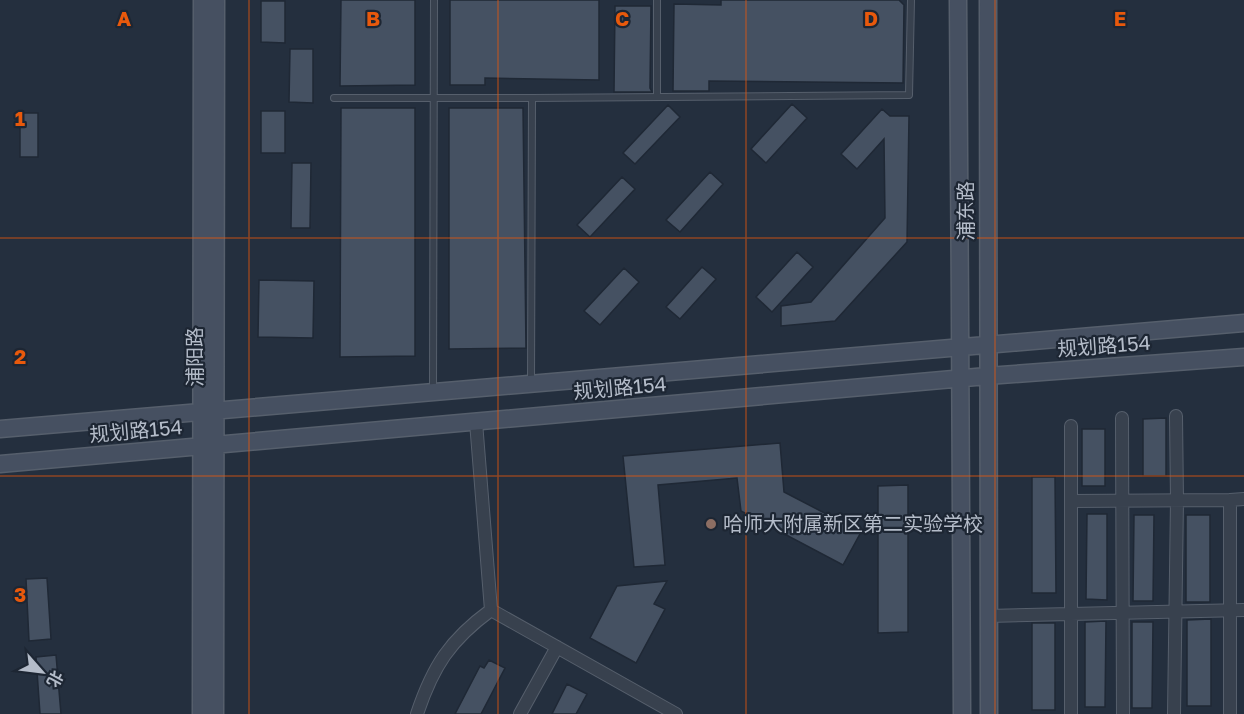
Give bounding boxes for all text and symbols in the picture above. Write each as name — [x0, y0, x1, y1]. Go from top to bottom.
text: A — [117, 6, 131, 30]
text: B — [366, 6, 380, 30]
text: C — [615, 6, 629, 30]
text: D — [864, 6, 878, 30]
text: E — [1114, 6, 1126, 30]
text: 1 — [15, 106, 25, 130]
street label: 浦东路 — [953, 181, 977, 241]
street label: 浦阳路 — [182, 327, 206, 387]
street label: 规划路154 — [1056, 330, 1151, 360]
text: 2 — [14, 344, 26, 368]
street label: 规划路154 — [572, 371, 668, 403]
street label: 规划路154 — [88, 414, 184, 446]
place label: 哈师大附属新区第二实验学校 — [723, 511, 983, 535]
marker: 哈师大附属新区第二实验学校 — [704, 517, 718, 531]
text: 3 — [14, 582, 26, 606]
north arrow — [12, 642, 72, 702]
text: 北 — [43, 667, 68, 691]

